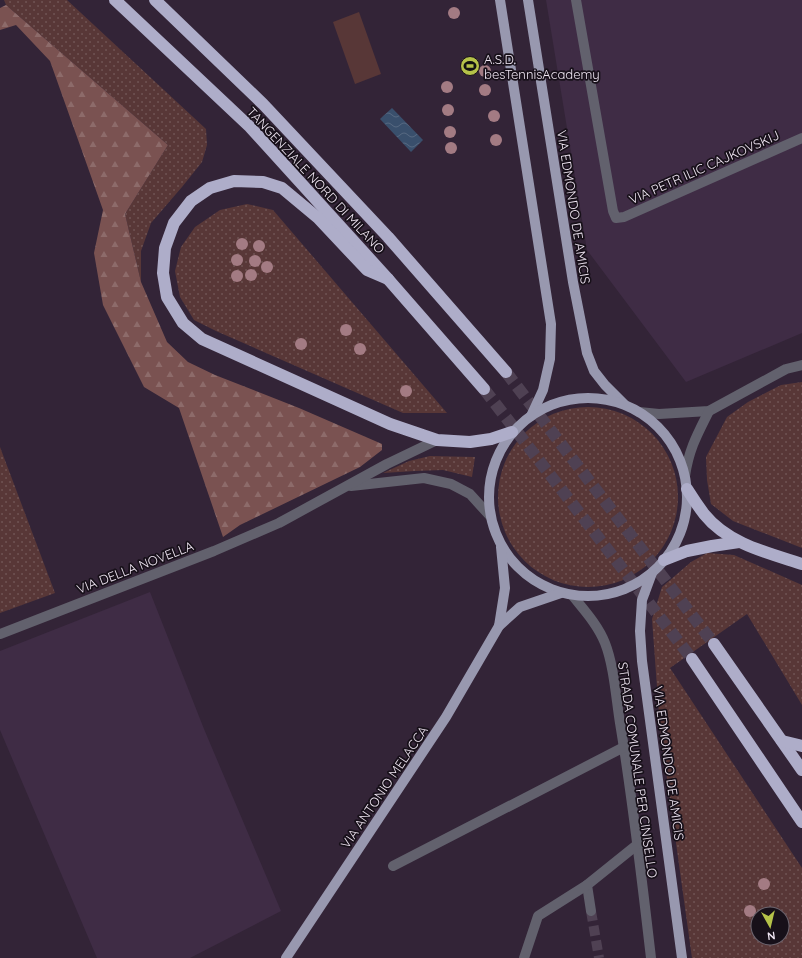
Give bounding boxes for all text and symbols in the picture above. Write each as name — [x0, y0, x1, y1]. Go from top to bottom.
place label: A.S.D. besTennisAcademy — [484, 51, 600, 82]
sports icon: A.S.D. besTennisAcademy — [459, 55, 481, 77]
street label: TANGENZIALE NORD DI MILANO — [244, 103, 388, 257]
street label: VIA PETR ILIC CAJKOVSKIJ — [627, 127, 781, 207]
street label: VIA EDMONDO DE AMICIS — [554, 129, 594, 285]
street label: VIA DELLA NOVELLA — [74, 537, 196, 597]
street label: STRADA COMUNALE PER CINISELLO — [615, 661, 661, 879]
street label: VIA EDMONDO DE AMICIS — [650, 685, 688, 841]
street label: VIA ANTONIO MELACCA — [337, 722, 431, 851]
north arrow — [750, 906, 790, 946]
text: N — [766, 928, 776, 943]

